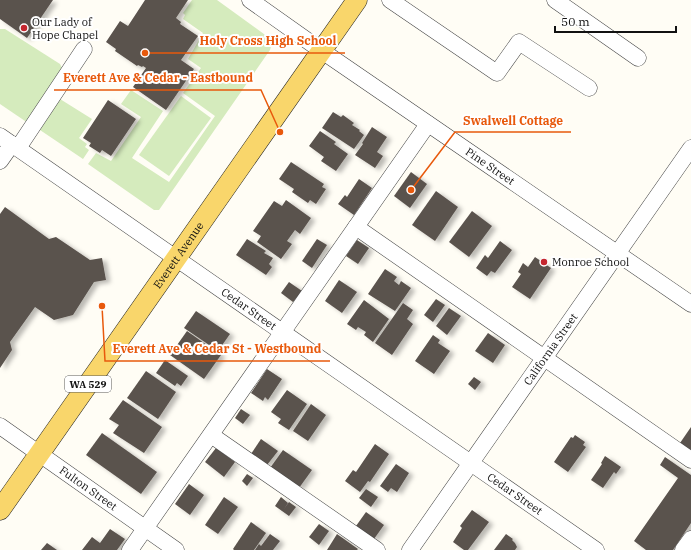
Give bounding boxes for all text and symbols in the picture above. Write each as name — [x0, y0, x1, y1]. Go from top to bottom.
scale bar — [555, 8, 676, 34]
text: 50 m — [561, 14, 590, 29]
place label: Our Lady of Hope Chapel — [32, 15, 98, 42]
marker: Our Lady of Hope Chapel — [19, 23, 29, 33]
callout: Holy Cross High School — [192, 29, 345, 53]
text: Holy Cross High School — [200, 33, 337, 48]
callout: Everett Ave & Cedar - Eastbound — [54, 66, 261, 90]
text: Everett Ave & Cedar - Eastbound — [63, 70, 253, 85]
callout: Swalwell Cottage — [455, 108, 571, 132]
text: Swalwell Cottage — [463, 113, 563, 128]
street label: Pine Street — [463, 144, 518, 188]
street label: Everett Avenue — [150, 219, 207, 291]
place label: Monroe School — [552, 255, 629, 269]
marker: Monroe School — [539, 257, 549, 267]
street label: Cedar Street — [219, 285, 279, 333]
street label: California Street — [520, 310, 580, 388]
callout: Everett Ave & Cedar St - Westbound — [105, 337, 330, 361]
text: Everett Ave & Cedar St - Westbound — [113, 341, 322, 356]
road number: WA 529 — [65, 376, 111, 392]
street label: Fulton Street — [57, 463, 120, 513]
street label: Cedar Street — [485, 470, 545, 518]

